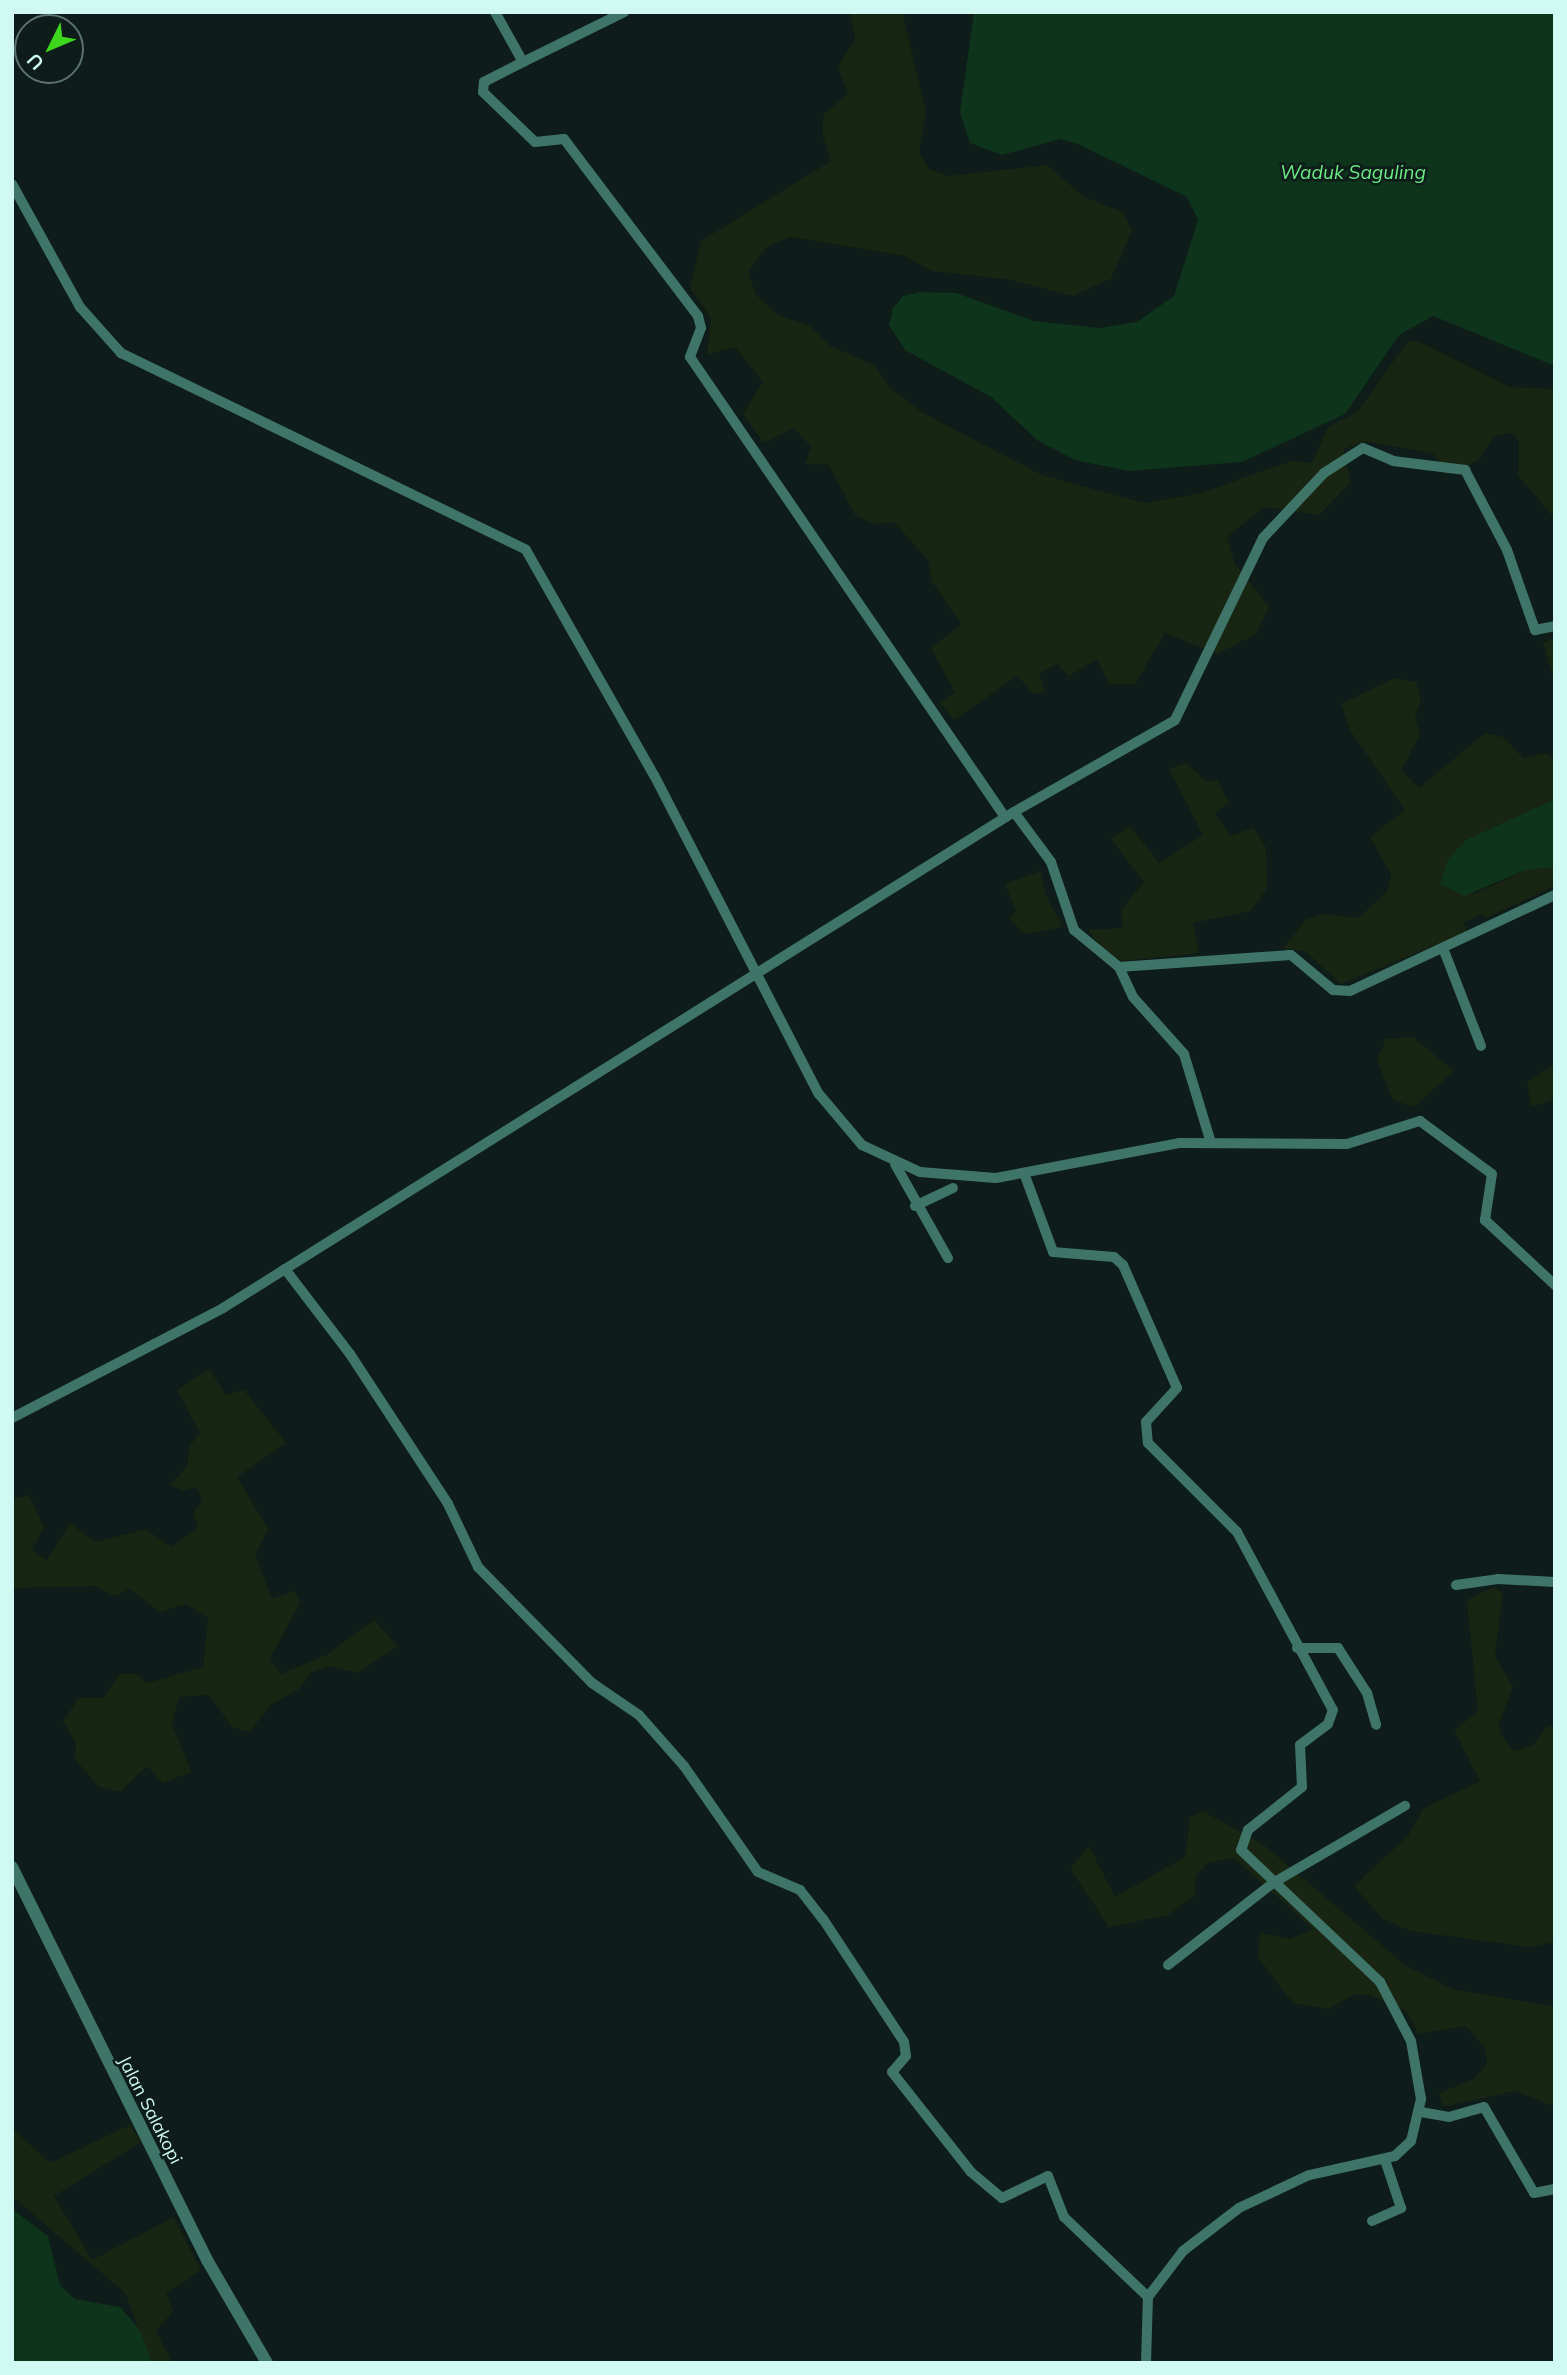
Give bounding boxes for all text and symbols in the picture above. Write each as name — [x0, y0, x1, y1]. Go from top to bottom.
north arrow — [14, 14, 84, 84]
text: U — [22, 49, 49, 75]
water label: Waduk Saguling — [1280, 162, 1426, 184]
street label: Jalan Salakopi — [113, 2052, 187, 2168]

